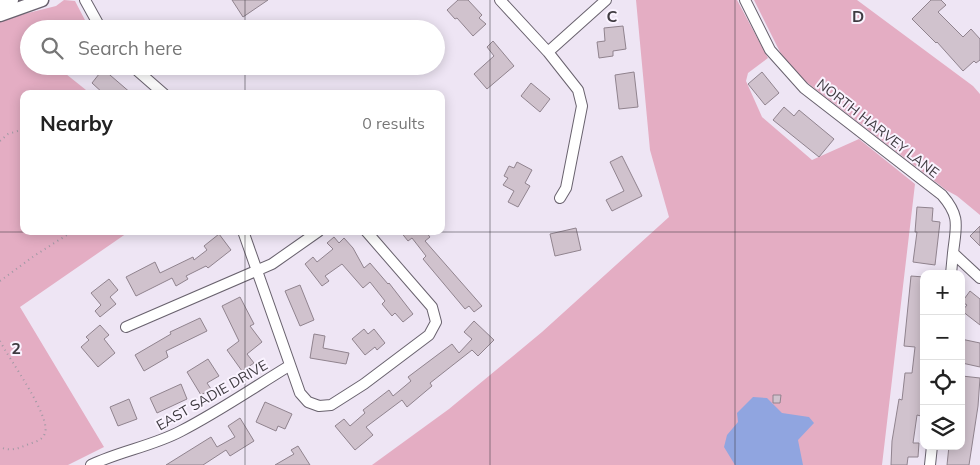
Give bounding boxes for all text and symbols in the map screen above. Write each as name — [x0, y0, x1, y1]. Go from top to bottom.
text: C — [607, 6, 618, 26]
text: D — [852, 6, 864, 26]
search box — [20, 20, 445, 75]
icon: search — [38, 34, 66, 62]
text: Search here — [78, 36, 182, 60]
street label: NORTH HARVEY LANE — [813, 75, 943, 181]
text: Nearby — [40, 110, 113, 136]
text: 0 results — [362, 113, 425, 133]
map controls — [920, 270, 965, 450]
button: + — [920, 270, 965, 315]
button: − — [920, 315, 965, 360]
text: 2 — [11, 338, 21, 358]
street label: EAST SADIE DRIVE — [153, 356, 271, 434]
button: locate — [920, 360, 965, 405]
button: layers — [920, 405, 965, 450]

